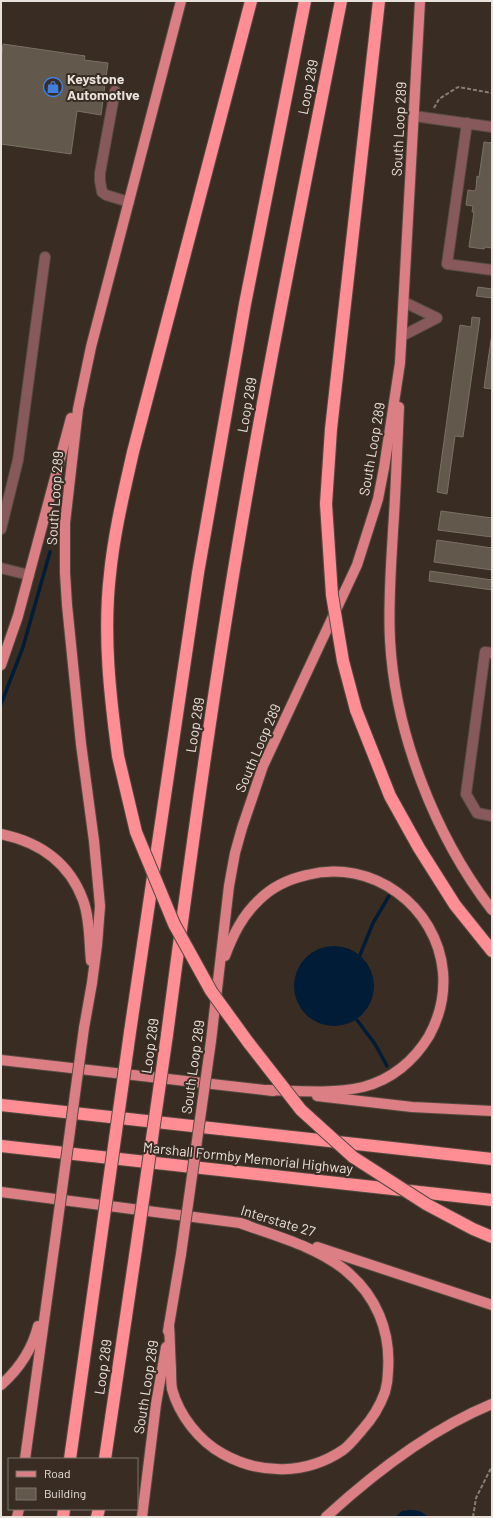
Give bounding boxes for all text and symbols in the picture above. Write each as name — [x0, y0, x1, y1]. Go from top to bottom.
street label: Loop 289 — [294, 58, 321, 116]
place label: Keystone Automotive — [67, 70, 140, 103]
shop icon: Keystone Automotive — [42, 76, 64, 98]
street label: South Loop 289 — [388, 81, 409, 177]
street label: Loop 289 — [233, 376, 260, 434]
street label: South Loop 289 — [355, 401, 388, 497]
street label: South Loop 289 — [43, 450, 66, 546]
street label: Loop 289 — [182, 696, 207, 754]
street label: South Loop 289 — [231, 701, 284, 795]
street label: Loop 289 — [137, 1017, 162, 1075]
street label: South Loop 289 — [178, 1019, 208, 1115]
street label: Marshall Formby Memorial Highway — [142, 1138, 354, 1177]
street label: Interstate 27 — [239, 1201, 318, 1240]
street label: Loop 289 — [90, 1338, 115, 1396]
street label: South Loop 289 — [130, 1339, 161, 1435]
legend — [8, 1458, 138, 1510]
text: Road — [44, 1466, 71, 1480]
text: Building — [44, 1486, 86, 1500]

